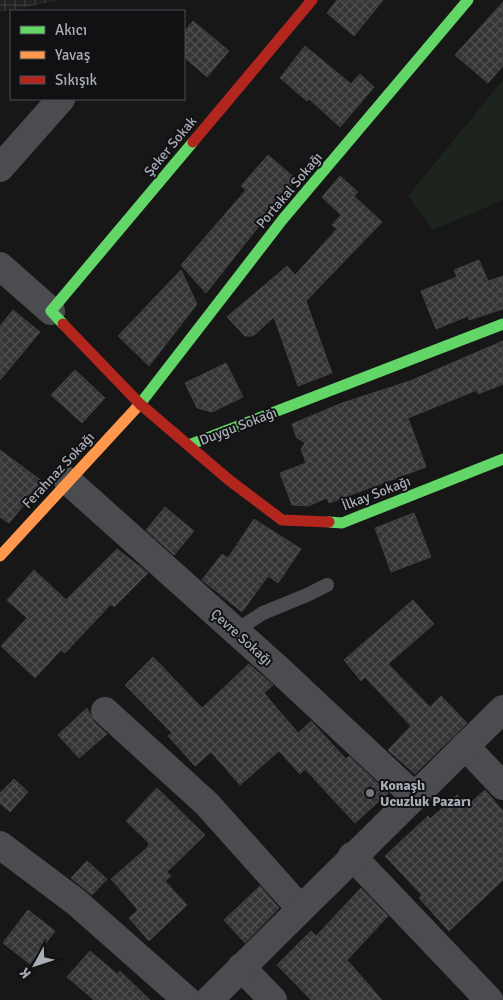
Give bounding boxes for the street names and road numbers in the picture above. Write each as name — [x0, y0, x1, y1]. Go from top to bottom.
street label: Şeker Sokak — [140, 113, 200, 180]
street label: Portakal Sokağı — [253, 149, 326, 232]
street label: Duygu Sokağı — [197, 404, 279, 449]
street label: Ferahnaz Sokağı — [19, 429, 98, 512]
street label: İlkay Sokağı — [339, 473, 413, 514]
street label: Çevre Sokağı — [207, 605, 276, 669]

